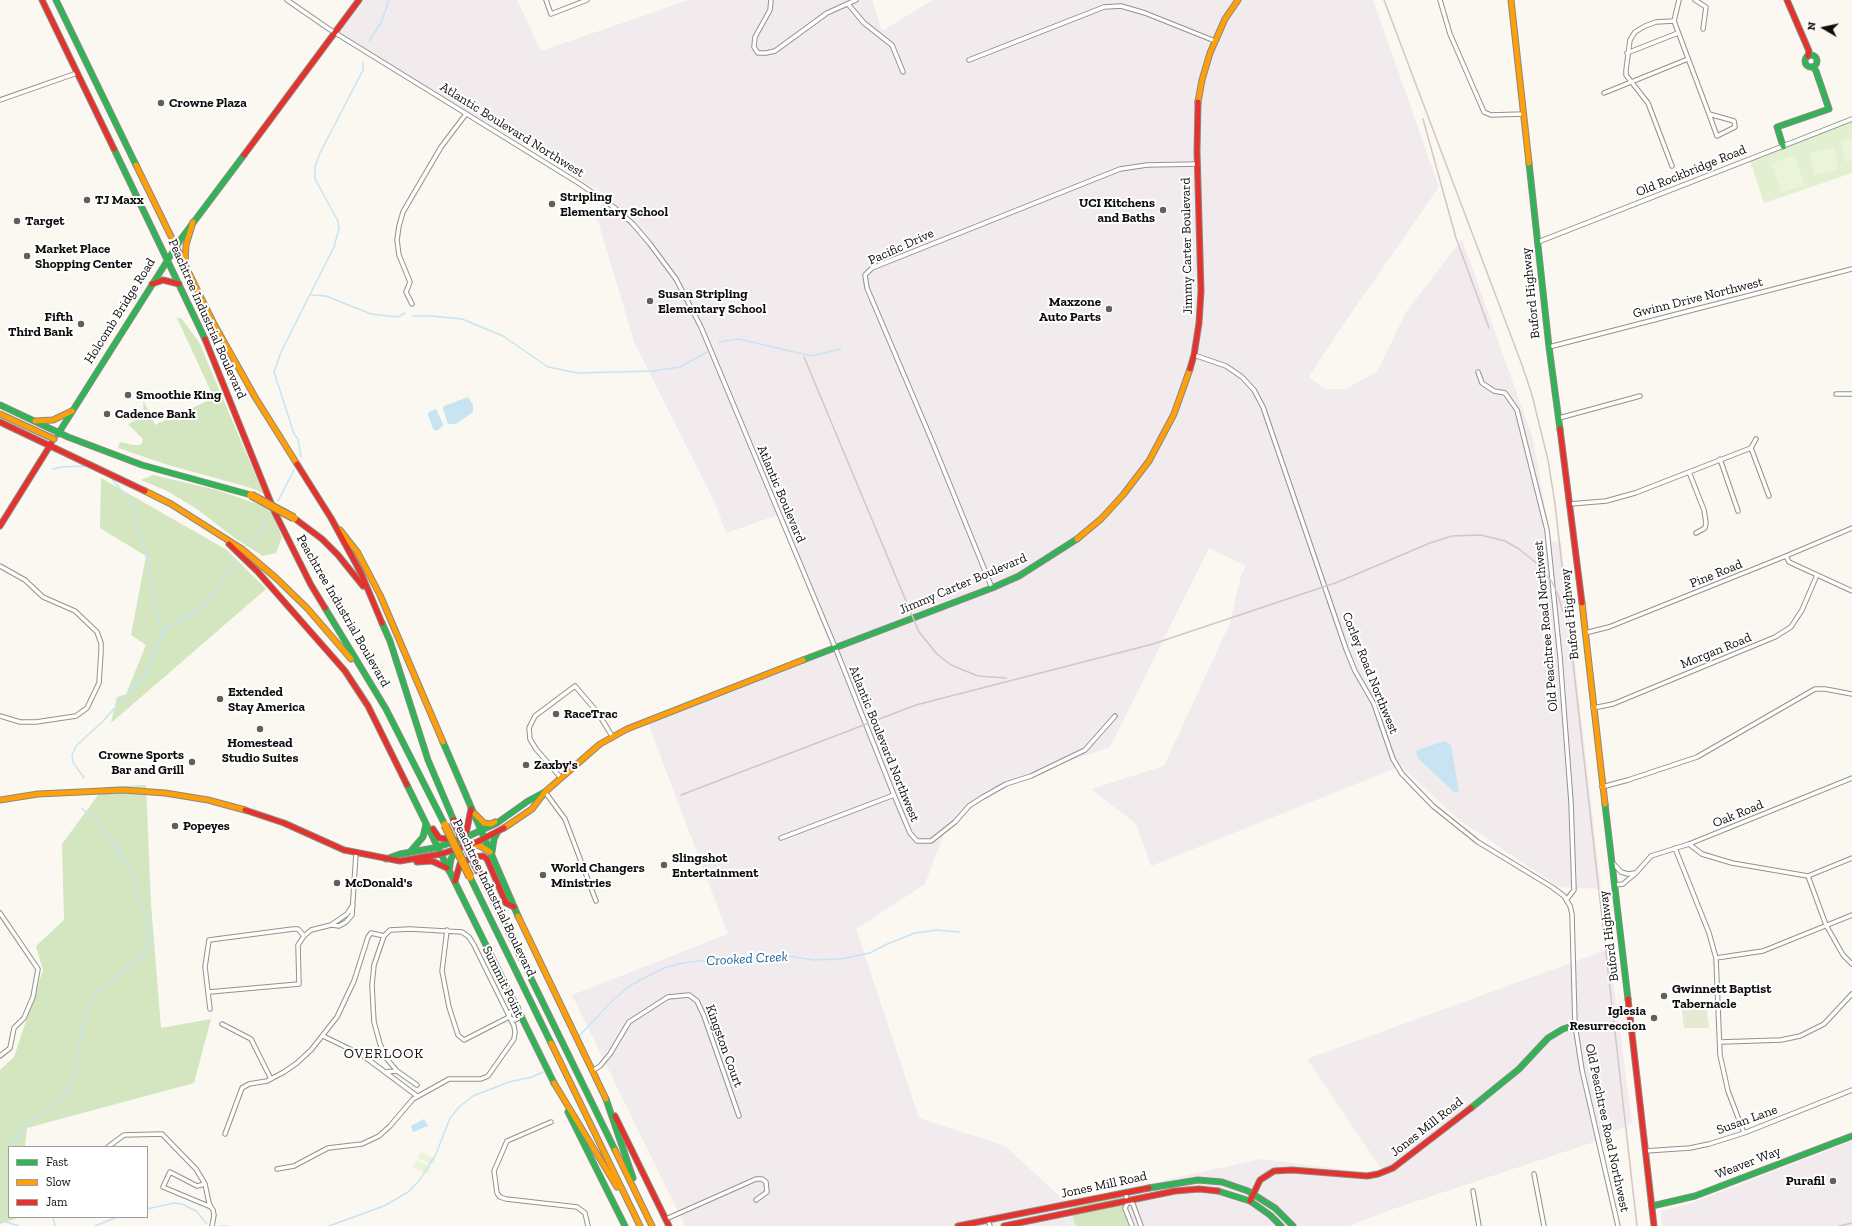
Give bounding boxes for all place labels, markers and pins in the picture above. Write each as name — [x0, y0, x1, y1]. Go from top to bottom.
place label: Crowne Plaza — [169, 95, 247, 111]
marker: Crowne Plaza — [156, 98, 166, 108]
place label: Stripling Elementary School — [560, 189, 668, 220]
place label: TJ Maxx — [95, 192, 144, 208]
marker: TJ Maxx — [82, 195, 92, 205]
place label: UCI Kitchens and Baths — [1079, 195, 1155, 226]
marker: Stripling Elementary School — [547, 199, 557, 209]
marker: UCI Kitchens and Baths — [1158, 205, 1168, 215]
place label: Target — [25, 213, 64, 229]
marker: Target — [12, 216, 22, 226]
place label: Market Place Shopping Center — [35, 241, 132, 272]
marker: Market Place Shopping Center — [22, 251, 32, 261]
place label: Susan Stripling Elementary School — [658, 286, 766, 317]
place label: Maxzone Auto Parts — [1039, 294, 1101, 325]
marker: Susan Stripling Elementary School — [645, 296, 655, 306]
marker: Maxzone Auto Parts — [1104, 304, 1114, 314]
place label: Fifth Third Bank — [8, 309, 73, 340]
marker: Fifth Third Bank — [76, 319, 86, 329]
place label: Smoothie King — [136, 387, 221, 403]
marker: Smoothie King — [123, 390, 133, 400]
place label: Cadence Bank — [115, 406, 196, 422]
marker: Cadence Bank — [102, 409, 112, 419]
place label: Extended Stay America — [228, 684, 305, 715]
marker: Extended Stay America — [215, 694, 225, 704]
place label: RaceTrac — [564, 706, 618, 722]
marker: RaceTrac — [551, 709, 561, 719]
marker: Homestead Studio Suites — [255, 724, 265, 734]
place label: Homestead Studio Suites — [222, 735, 298, 766]
place label: Crowne Sports Bar and Grill — [99, 747, 184, 778]
marker: Crowne Sports Bar and Grill — [187, 757, 197, 767]
place label: Zaxby's — [534, 757, 578, 773]
marker: Zaxby's — [521, 760, 531, 770]
place label: Popeyes — [183, 818, 230, 834]
marker: Popeyes — [170, 821, 180, 831]
place label: Slingshot Entertainment — [672, 850, 759, 881]
place label: World Changers Ministries — [551, 860, 645, 891]
marker: Slingshot Entertainment — [659, 860, 669, 870]
marker: World Changers Ministries — [538, 870, 548, 880]
place label: McDonald's — [345, 875, 412, 891]
marker: McDonald's — [332, 878, 342, 888]
place label: Gwinnett Baptist Tabernacle — [1672, 981, 1771, 1012]
marker: Gwinnett Baptist Tabernacle — [1659, 991, 1669, 1001]
place label: Iglesia Resurreccion — [1570, 1003, 1646, 1034]
marker: Iglesia Resurreccion — [1649, 1013, 1659, 1023]
place label: Purafil — [1786, 1173, 1825, 1189]
marker: Purafil — [1828, 1176, 1838, 1186]

